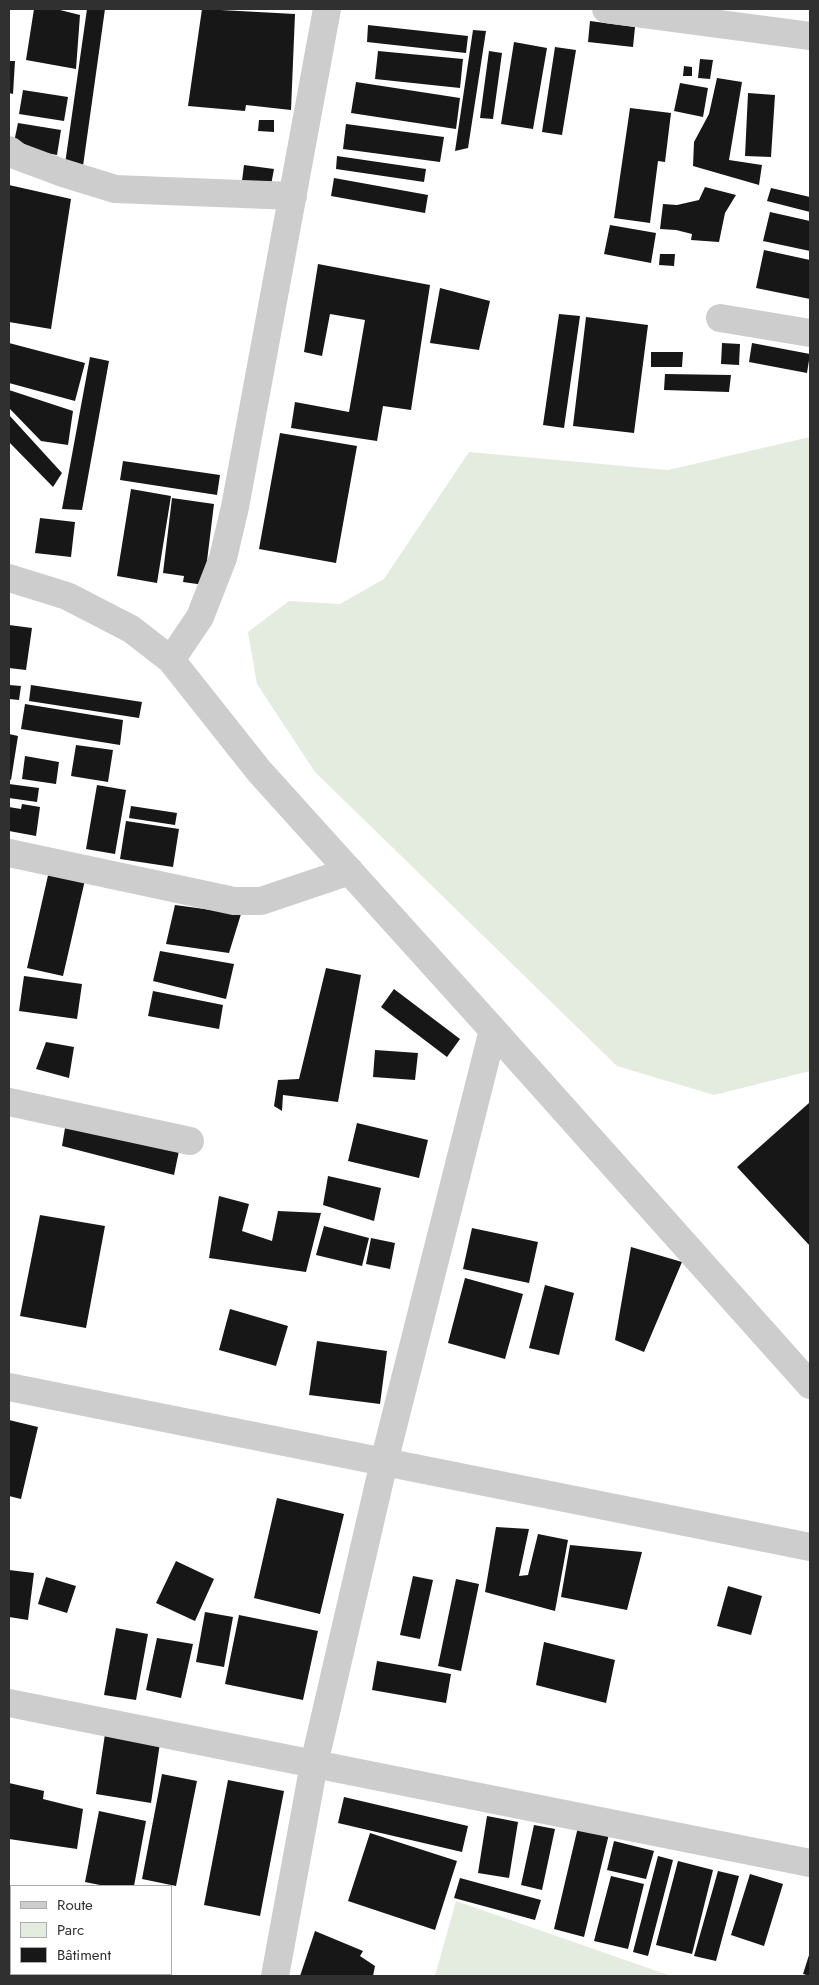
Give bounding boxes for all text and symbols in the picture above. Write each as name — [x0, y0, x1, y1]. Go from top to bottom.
legend — [10, 1885, 172, 1975]
text: Route — [57, 1894, 93, 1916]
text: Parc — [57, 1919, 84, 1941]
text: Bâtiment — [57, 1944, 111, 1966]

